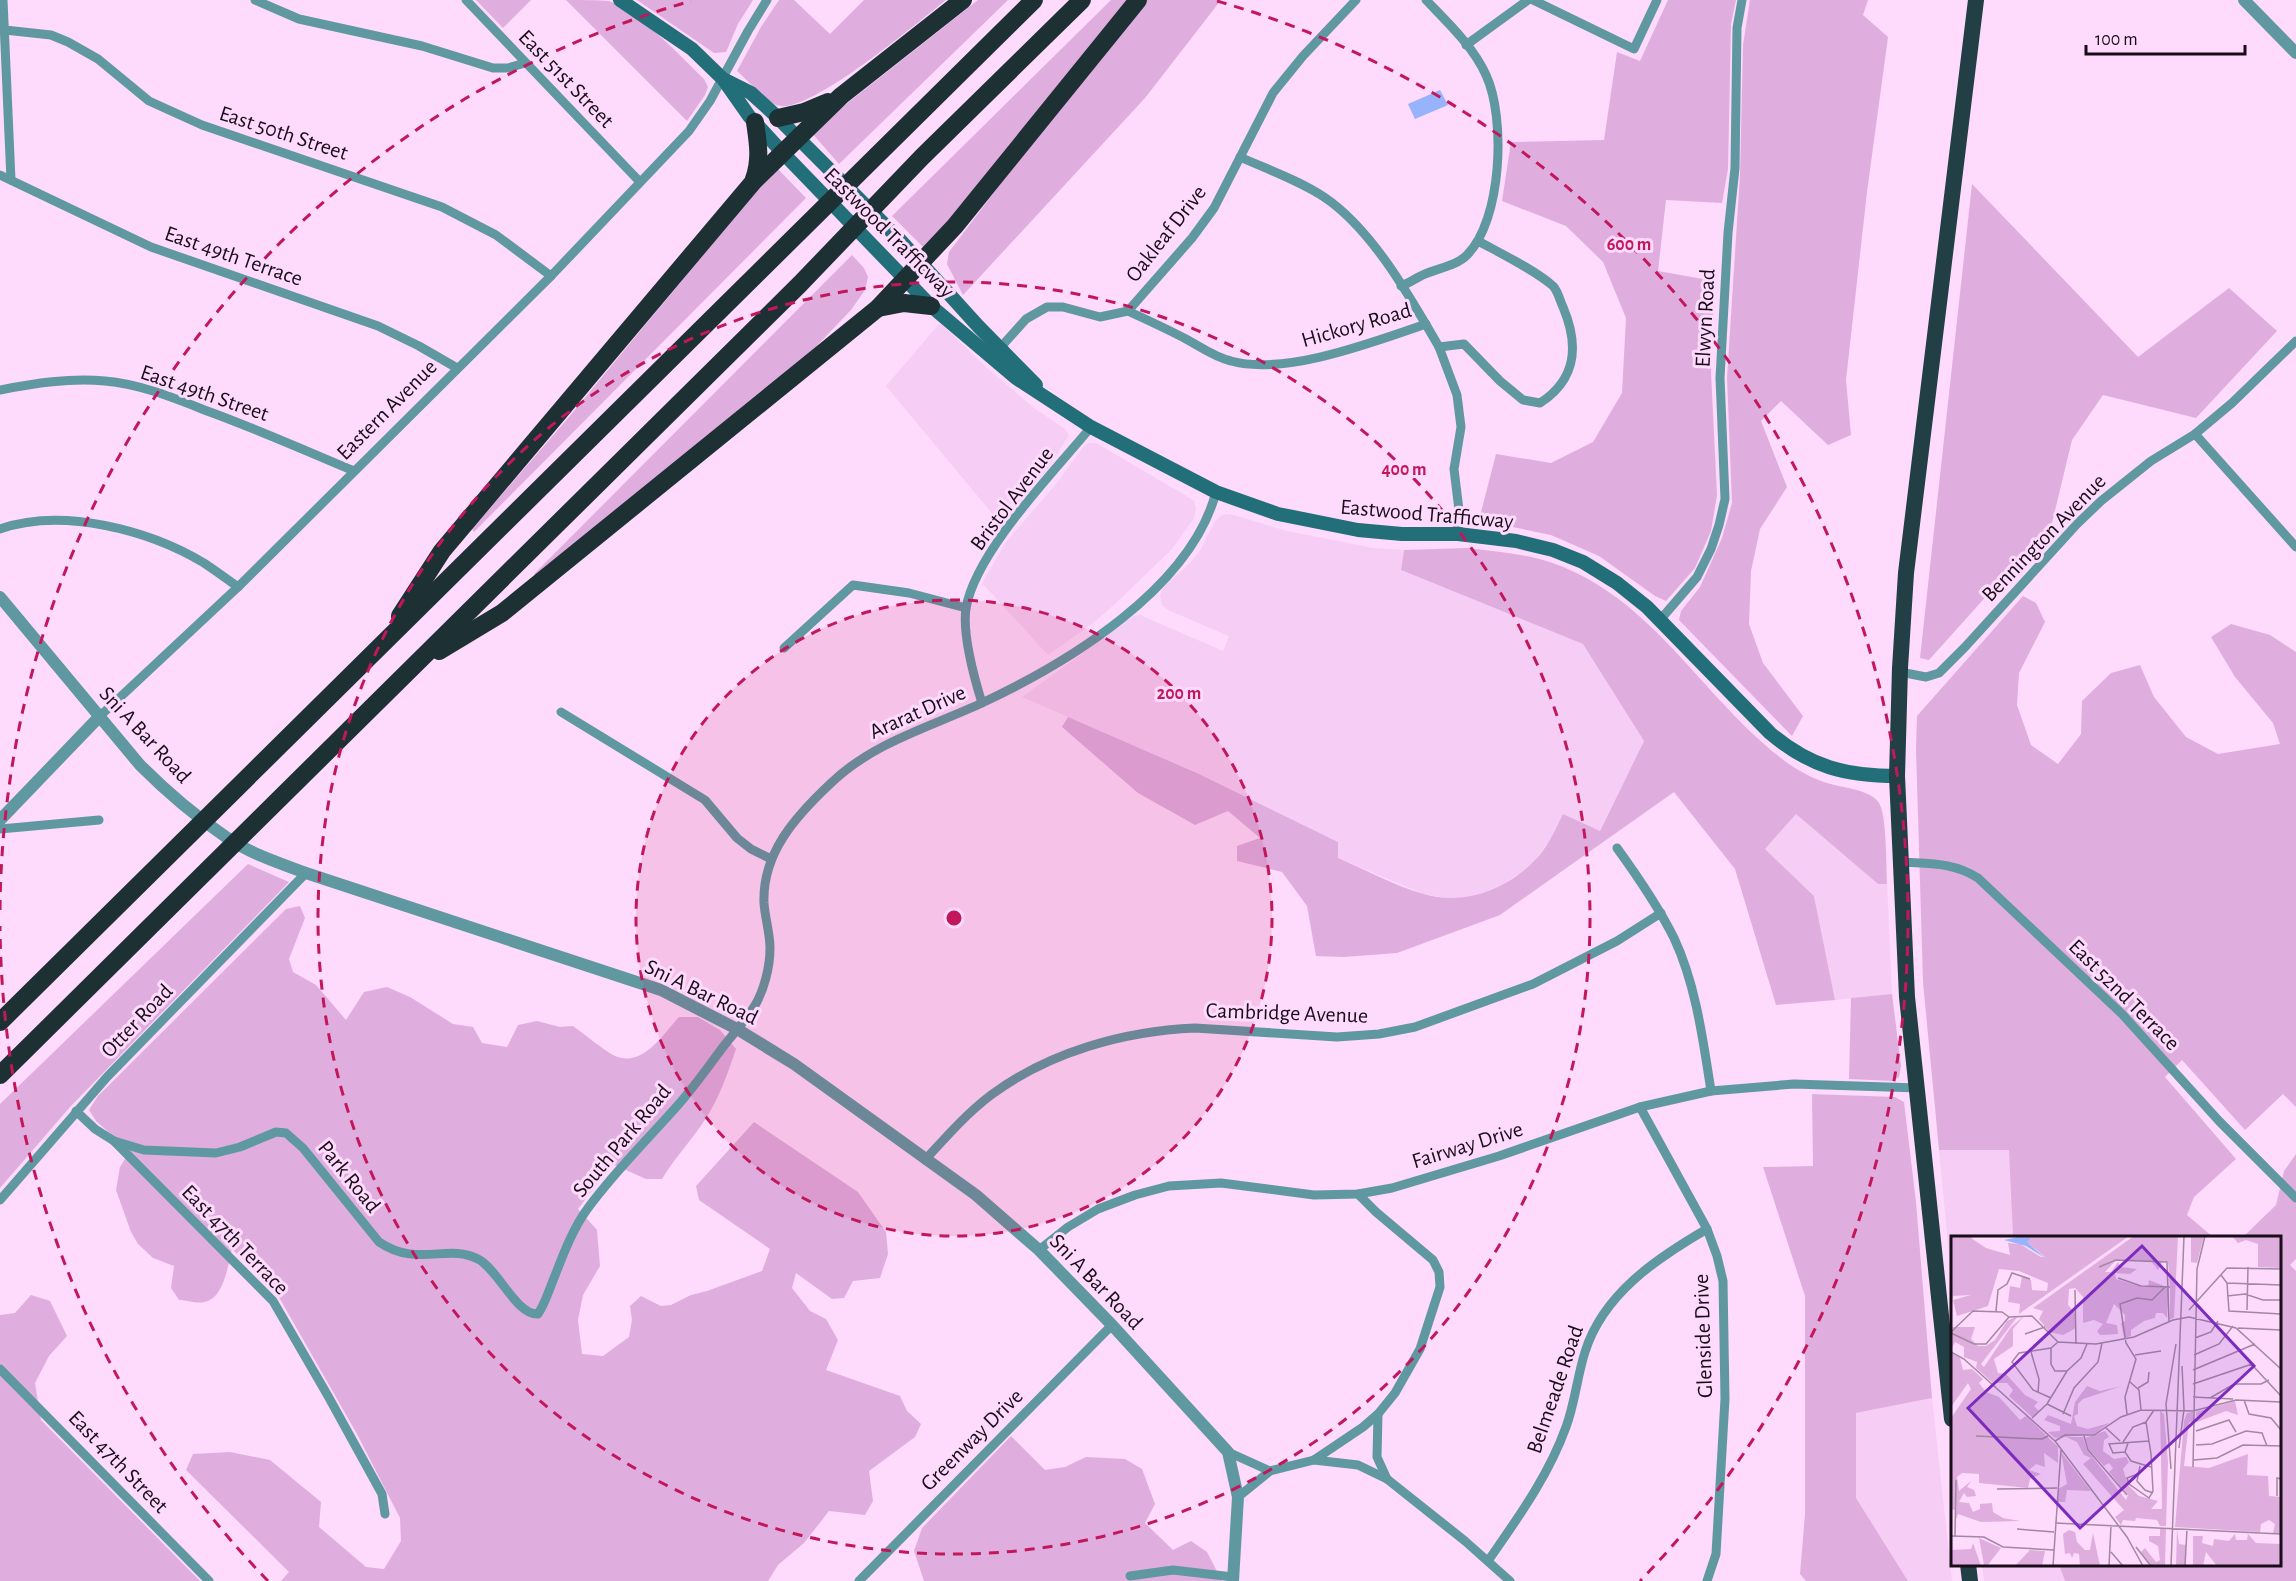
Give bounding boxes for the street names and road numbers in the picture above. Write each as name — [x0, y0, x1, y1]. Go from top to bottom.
street label: East 51st Street — [514, 26, 618, 132]
street label: East 50th Street — [217, 102, 351, 164]
street label: Eastwood Trafficway — [820, 163, 959, 302]
street label: Oakleaf Drive — [1121, 181, 1210, 286]
street label: East 49th Terrace — [162, 222, 305, 290]
street label: Elwyn Road — [1691, 268, 1719, 368]
street label: Hickory Road — [1299, 299, 1414, 351]
street label: Eastern Avenue — [332, 355, 441, 464]
street label: East 49th Street — [138, 361, 272, 425]
street label: Bristol Avenue — [966, 443, 1058, 554]
street label: Bennington Avenue — [1977, 470, 2110, 606]
street label: Eastwood Trafficway — [1339, 495, 1515, 533]
street label: Ararat Drive — [866, 681, 969, 743]
street label: Sni A Bar Road — [95, 682, 195, 787]
street label: East 52nd Terrace — [2065, 935, 2184, 1054]
street label: Sni A Bar Road — [641, 955, 762, 1029]
street label: Otter Road — [97, 980, 177, 1062]
street label: Cambridge Avenue — [1205, 999, 1369, 1027]
street label: South Park Road — [569, 1080, 675, 1201]
street label: Fairway Drive — [1409, 1118, 1525, 1172]
street label: Park Road — [314, 1137, 385, 1217]
street label: East 47th Terrace — [178, 1181, 293, 1299]
street label: Sni A Bar Road — [1046, 1230, 1147, 1334]
street label: Glenside Drive — [1690, 1273, 1716, 1398]
street label: Belmeade Road — [1523, 1322, 1587, 1456]
street label: Greenway Drive — [916, 1384, 1027, 1495]
street label: East 47th Street — [64, 1406, 172, 1517]

